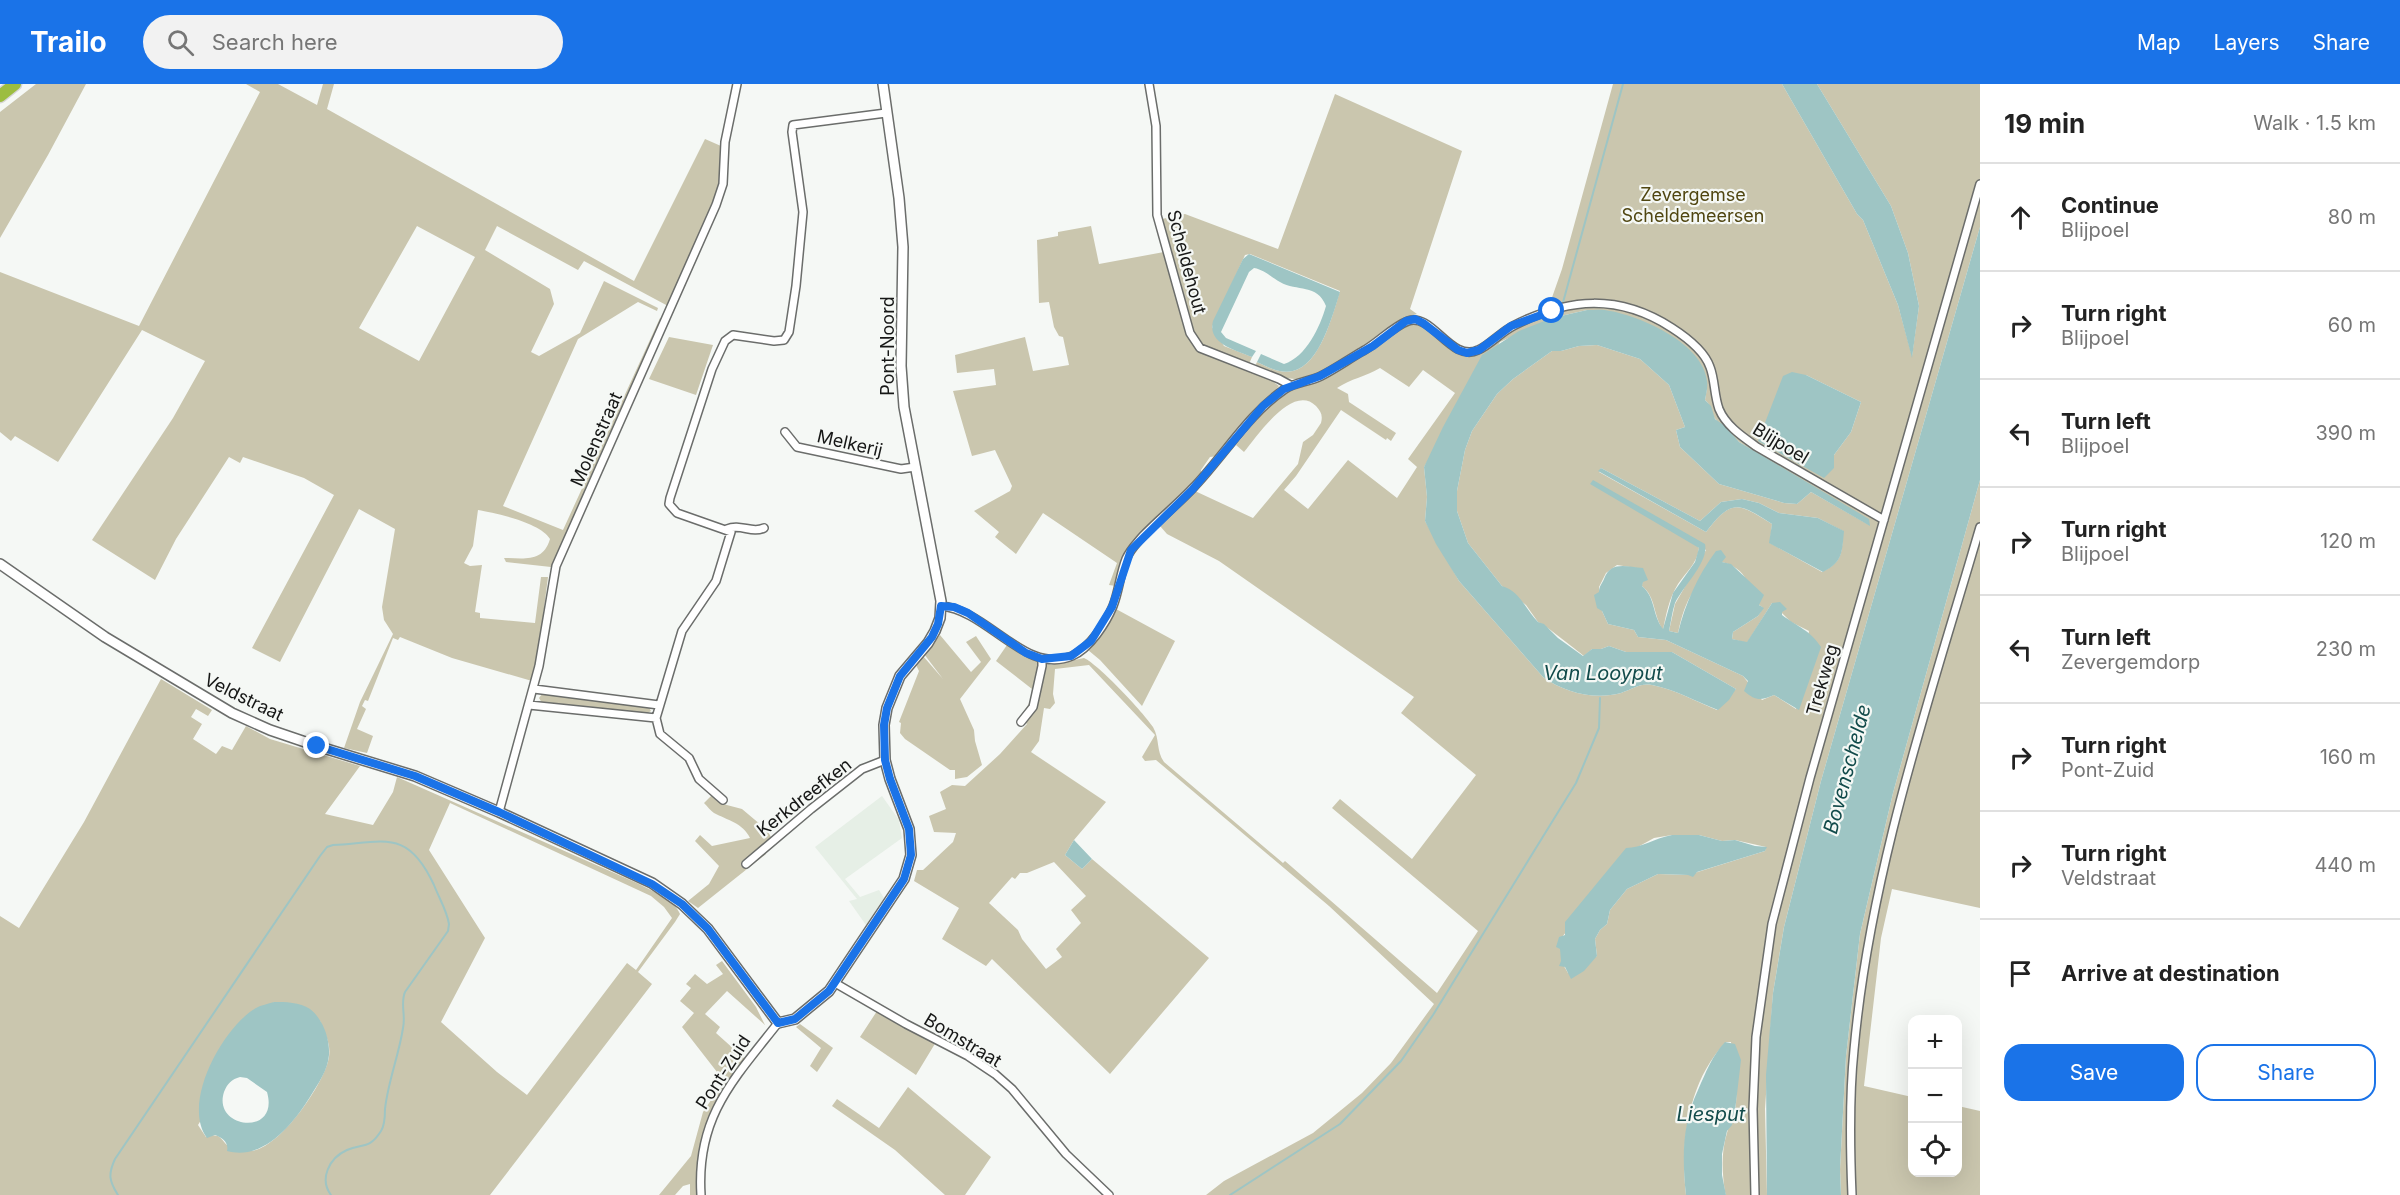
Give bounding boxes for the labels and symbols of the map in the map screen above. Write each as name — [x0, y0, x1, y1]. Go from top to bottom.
park label: Zevergemse Scheldemeersen — [1621, 184, 1765, 226]
street label: Scheldehout — [1163, 208, 1211, 316]
street label: Pont-Noord — [877, 296, 898, 396]
route start — [1538, 297, 1564, 323]
street label: Molenstraat — [566, 389, 626, 489]
street label: Blijpoel — [1749, 418, 1813, 468]
street label: Melkerij — [815, 425, 885, 461]
street label: Trekweg — [1802, 642, 1842, 718]
water label: Van Looyput — [1543, 661, 1663, 685]
street label: Veldstraat — [201, 669, 287, 725]
water label: Bovenschelde — [1818, 702, 1876, 836]
route end — [303, 732, 329, 758]
street label: Kerkdreefken — [753, 754, 855, 840]
street label: Bomstraat — [920, 1009, 1006, 1071]
street label: Pont-Zuid — [691, 1031, 755, 1113]
water label: Liesput — [1677, 1102, 1746, 1126]

